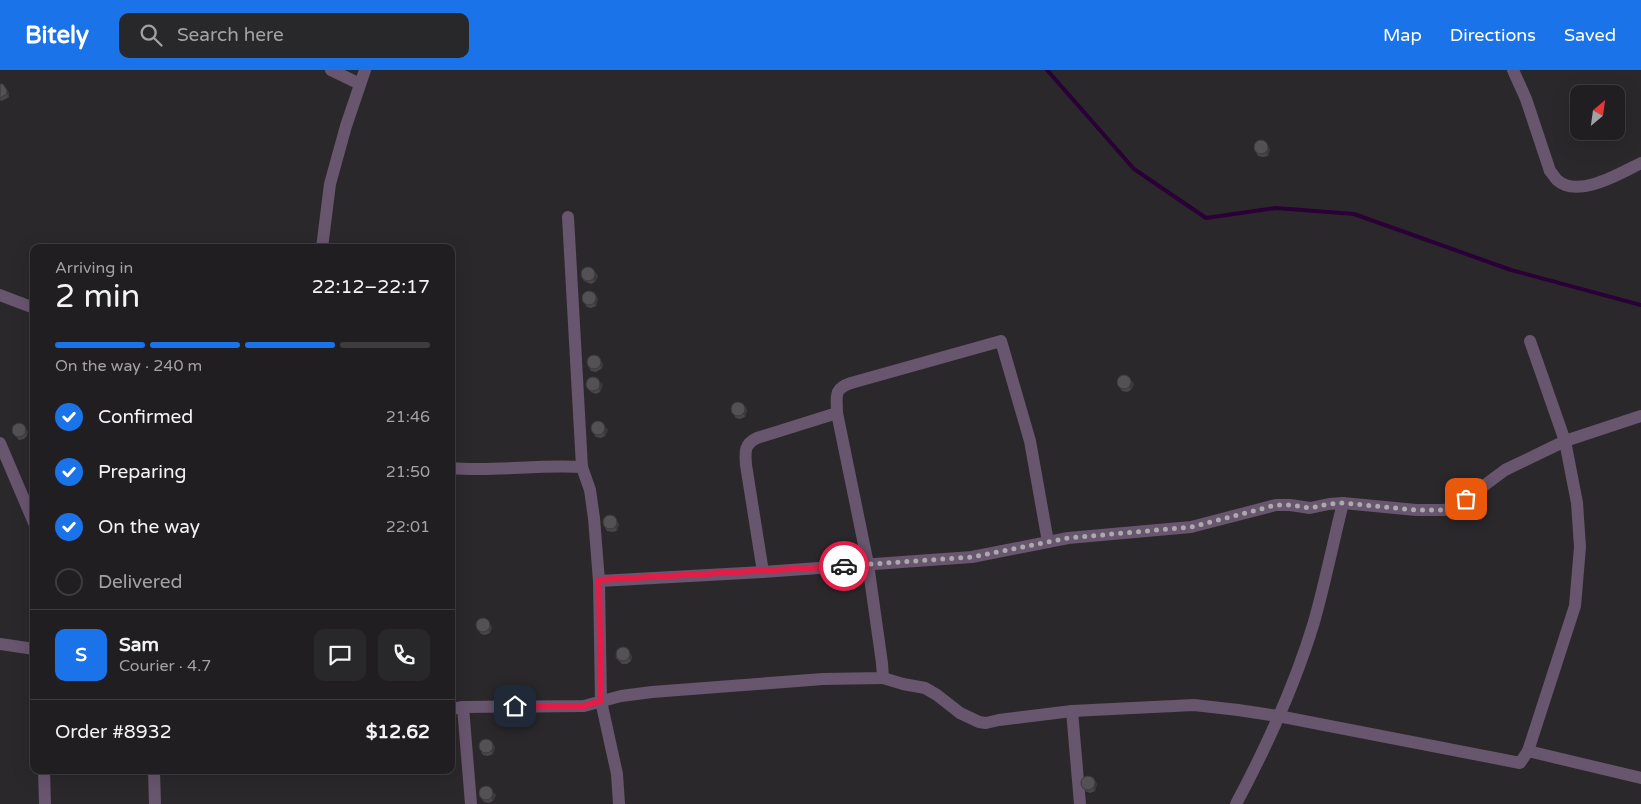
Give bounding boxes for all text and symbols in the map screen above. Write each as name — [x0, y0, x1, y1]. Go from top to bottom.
search box — [119, 13, 469, 58]
text: Bitely — [25, 21, 89, 50]
icon: search — [137, 21, 165, 49]
text: Search here — [177, 24, 284, 46]
text: Map — [1383, 24, 1422, 46]
text: Directions — [1450, 24, 1536, 46]
text: Saved — [1564, 24, 1616, 46]
north arrow — [1570, 85, 1625, 140]
map controls — [1570, 85, 1625, 140]
text: Arriving in — [55, 258, 133, 278]
text: 22:12–22:17 — [312, 276, 430, 298]
text: 2 min — [55, 278, 140, 316]
text: On the way · 240 m — [55, 356, 202, 376]
icon: check — [55, 403, 83, 431]
text: Confirmed — [98, 406, 193, 428]
text: 21:46 — [386, 407, 430, 427]
icon: check — [55, 458, 83, 486]
text: Preparing — [98, 461, 187, 483]
text: 21:50 — [386, 462, 430, 482]
pin — [1445, 478, 1487, 520]
icon: bag — [1452, 485, 1480, 513]
icon: check — [55, 513, 83, 541]
text: On the way — [98, 516, 200, 538]
text: 22:01 — [386, 517, 430, 537]
courier — [819, 541, 869, 591]
icon: car — [830, 552, 858, 580]
text: Delivered — [98, 571, 183, 593]
button: chat — [314, 629, 366, 681]
button: phone — [378, 629, 430, 681]
text: Sam — [119, 634, 159, 656]
text: S — [75, 644, 87, 666]
text: Courier · 4.7 — [119, 656, 211, 676]
pin — [494, 685, 536, 727]
icon: home — [501, 692, 529, 720]
text: Order #8932 — [55, 721, 172, 743]
text: $12.62 — [366, 721, 430, 743]

